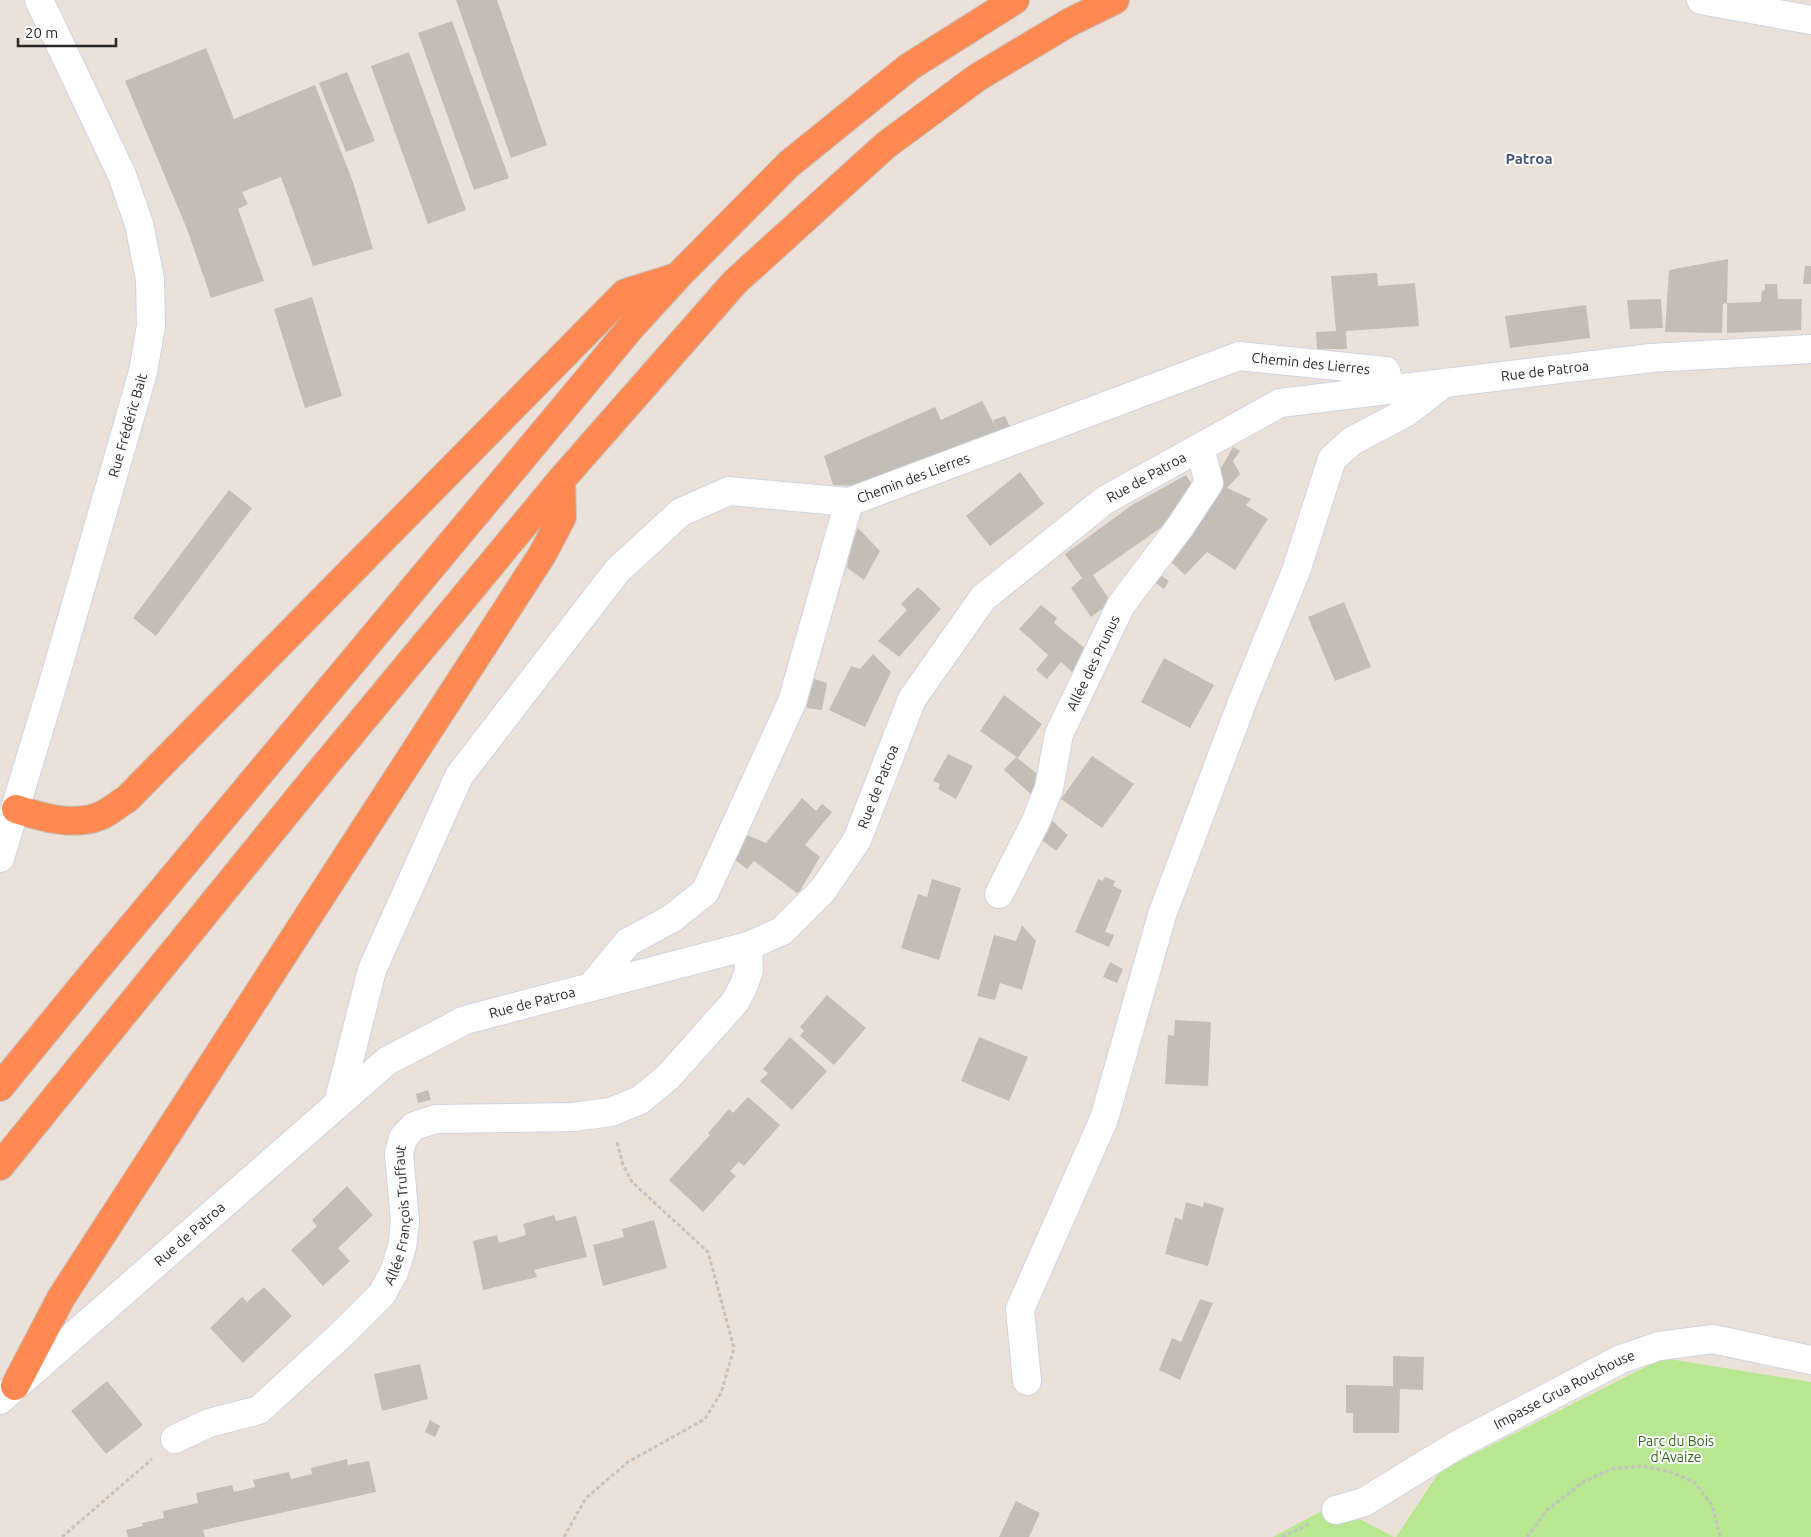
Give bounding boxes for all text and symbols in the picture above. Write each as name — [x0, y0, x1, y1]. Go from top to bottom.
scale bar — [18, 15, 115, 47]
text: 20 m — [25, 24, 58, 41]
district label: Patroa — [1505, 150, 1553, 167]
street label: Chemin des Lierres — [1251, 349, 1371, 377]
street label: Rue de Patroa — [1500, 358, 1590, 384]
street label: Rue Frédéric Bait — [105, 371, 150, 479]
street label: Rue de Patroa — [1104, 449, 1189, 506]
street label: Chemin des Lierres — [855, 450, 972, 506]
street label: Allée des Prunus — [1063, 613, 1123, 713]
street label: Rue de Patroa — [854, 743, 901, 831]
street label: Rue de Patroa — [487, 984, 577, 1021]
street label: Allée François Truffaut — [381, 1143, 413, 1288]
street label: Rue de Patroa — [151, 1199, 228, 1269]
street label: Impasse Grua Rouchouse — [1491, 1347, 1637, 1432]
park label: Parc du Bois d'Avaize — [1638, 1433, 1714, 1465]

